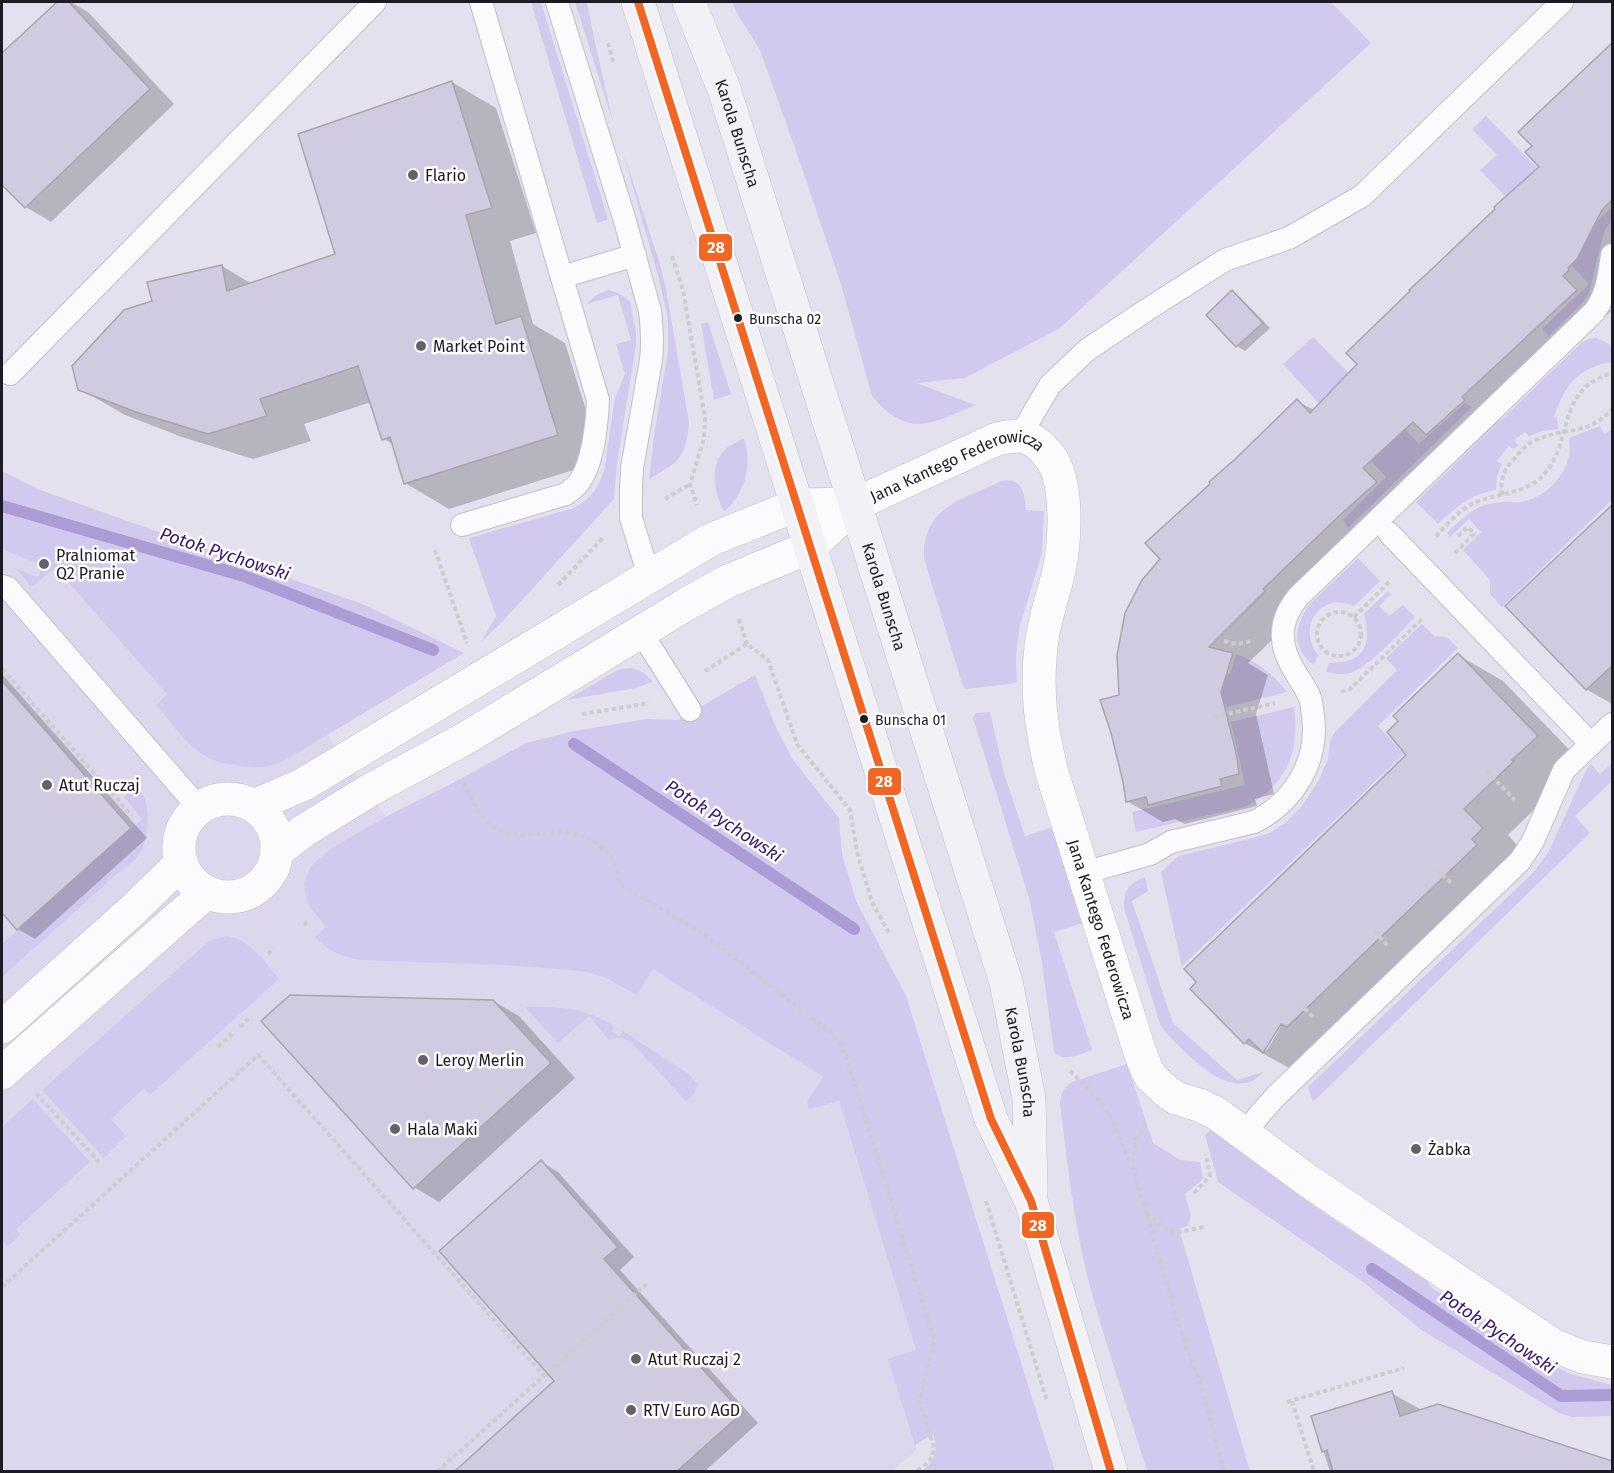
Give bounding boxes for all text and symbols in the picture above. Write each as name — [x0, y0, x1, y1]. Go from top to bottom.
street label: Karola Bunscha — [711, 76, 763, 190]
place label: Flario — [425, 166, 466, 185]
marker: Flario — [406, 168, 420, 182]
line badge: 28 — [698, 233, 733, 262]
text: 28 — [707, 238, 725, 257]
place label: Bunscha 02 — [749, 311, 821, 328]
marker: Bunscha 02 — [732, 312, 744, 324]
place label: Market Point — [433, 337, 525, 356]
marker: Market Point — [414, 339, 428, 353]
street label: Jana Kantego Federowicza — [867, 427, 1048, 506]
water label: Potok Pychowski — [157, 523, 293, 585]
street label: Karola Bunscha — [858, 540, 910, 653]
place label: Pralniomat Q2 Pranie — [56, 546, 135, 583]
marker: Pralniomat Q2 Pranie — [37, 557, 51, 571]
place label: Bunscha 01 — [875, 712, 946, 729]
marker: Bunscha 01 — [858, 713, 870, 725]
line badge: 28 — [867, 767, 902, 796]
text: 28 — [875, 772, 893, 791]
water label: Potok Pychowski — [661, 775, 787, 867]
place label: Atut Ruczaj — [59, 776, 140, 795]
marker: Atut Ruczaj — [40, 778, 54, 792]
street label: Jana Kantego Federowicza — [1063, 837, 1138, 1022]
street label: Karola Bunscha — [1001, 1005, 1038, 1118]
place label: Leroy Merlin — [435, 1051, 524, 1070]
marker: Leroy Merlin — [416, 1053, 430, 1067]
place label: Hala Maki — [407, 1120, 478, 1139]
marker: Hala Maki — [388, 1122, 402, 1136]
place label: Żabka — [1428, 1139, 1471, 1159]
marker: Żabka — [1409, 1142, 1423, 1156]
line badge: 28 — [1021, 1211, 1055, 1239]
text: 28 — [1029, 1216, 1047, 1235]
water label: Potok Pychowski — [1436, 1285, 1560, 1379]
place label: Atut Ruczaj 2 — [648, 1350, 741, 1369]
marker: Atut Ruczaj 2 — [629, 1352, 643, 1366]
place label: RTV Euro AGD — [643, 1401, 740, 1420]
marker: RTV Euro AGD — [624, 1403, 638, 1417]

